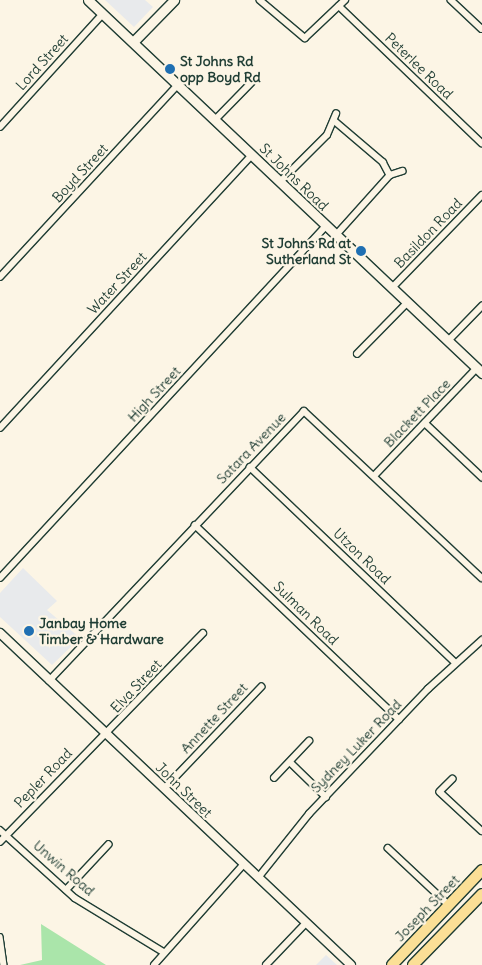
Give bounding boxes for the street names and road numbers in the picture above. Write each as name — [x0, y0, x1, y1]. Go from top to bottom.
street label: Lord Street — [12, 30, 72, 94]
street label: Peterlee Road — [382, 30, 456, 102]
street label: Boyd Street — [49, 140, 111, 206]
street label: St Johns Road — [256, 140, 332, 214]
street label: Basildon Road — [391, 195, 465, 271]
street label: Water Street — [84, 248, 150, 318]
street label: High Street — [124, 363, 184, 425]
street label: Blackett Place — [380, 375, 454, 451]
street label: Satara Avenue — [213, 409, 289, 487]
street label: Utzon Road — [330, 525, 394, 587]
street label: Sulman Road — [270, 578, 342, 648]
street label: Elva Street — [107, 656, 165, 716]
street label: Annette Street — [177, 679, 251, 757]
street label: Sydney Luker Road — [307, 696, 405, 796]
street label: Pepler Road — [11, 745, 75, 811]
street label: John Street — [152, 759, 216, 821]
street label: Unwin Road — [30, 837, 98, 899]
street label: Joseph Street — [391, 871, 463, 945]

